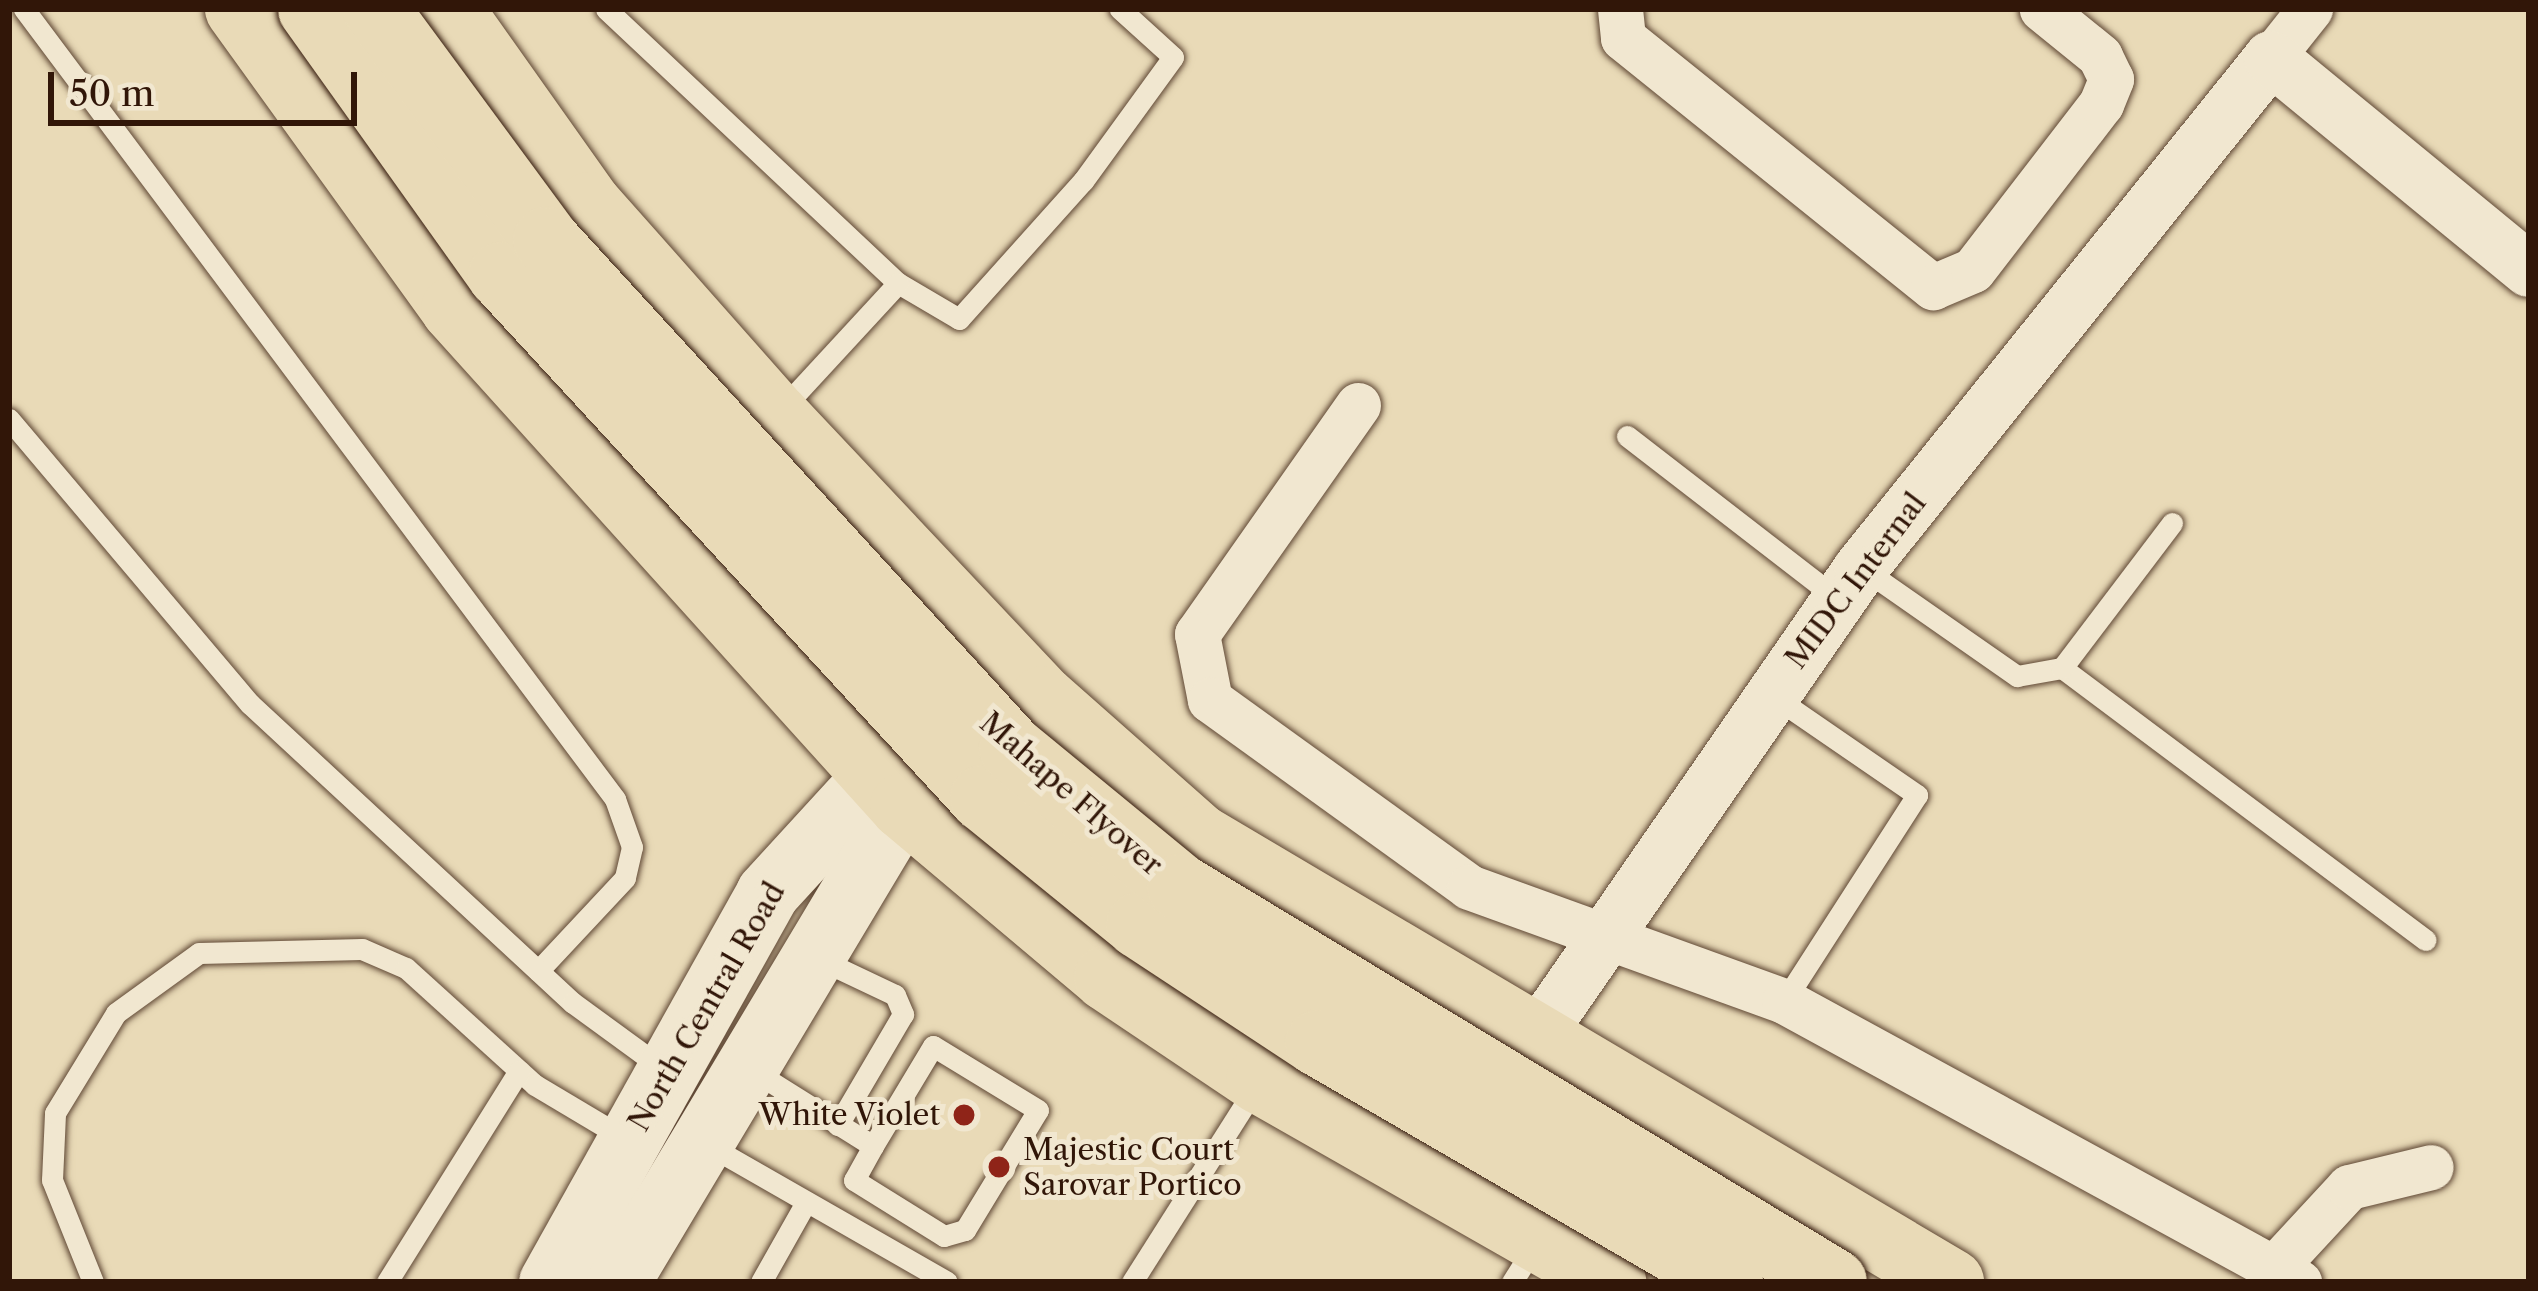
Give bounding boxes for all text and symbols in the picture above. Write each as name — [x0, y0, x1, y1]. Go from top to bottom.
scale bar — [54, 48, 363, 122]
text: 50 m — [69, 71, 154, 115]
street label: MIDC Internal — [1778, 486, 1934, 676]
street label: Mahape Flyover — [972, 705, 1170, 883]
street label: North Central Road — [621, 876, 793, 1138]
place label: White Violet — [758, 1097, 940, 1133]
marker: White Violet — [951, 1102, 977, 1128]
place label: Majestic Court Sarovar Portico — [1023, 1132, 1242, 1202]
marker: Majestic Court Sarovar Portico — [986, 1154, 1012, 1180]

